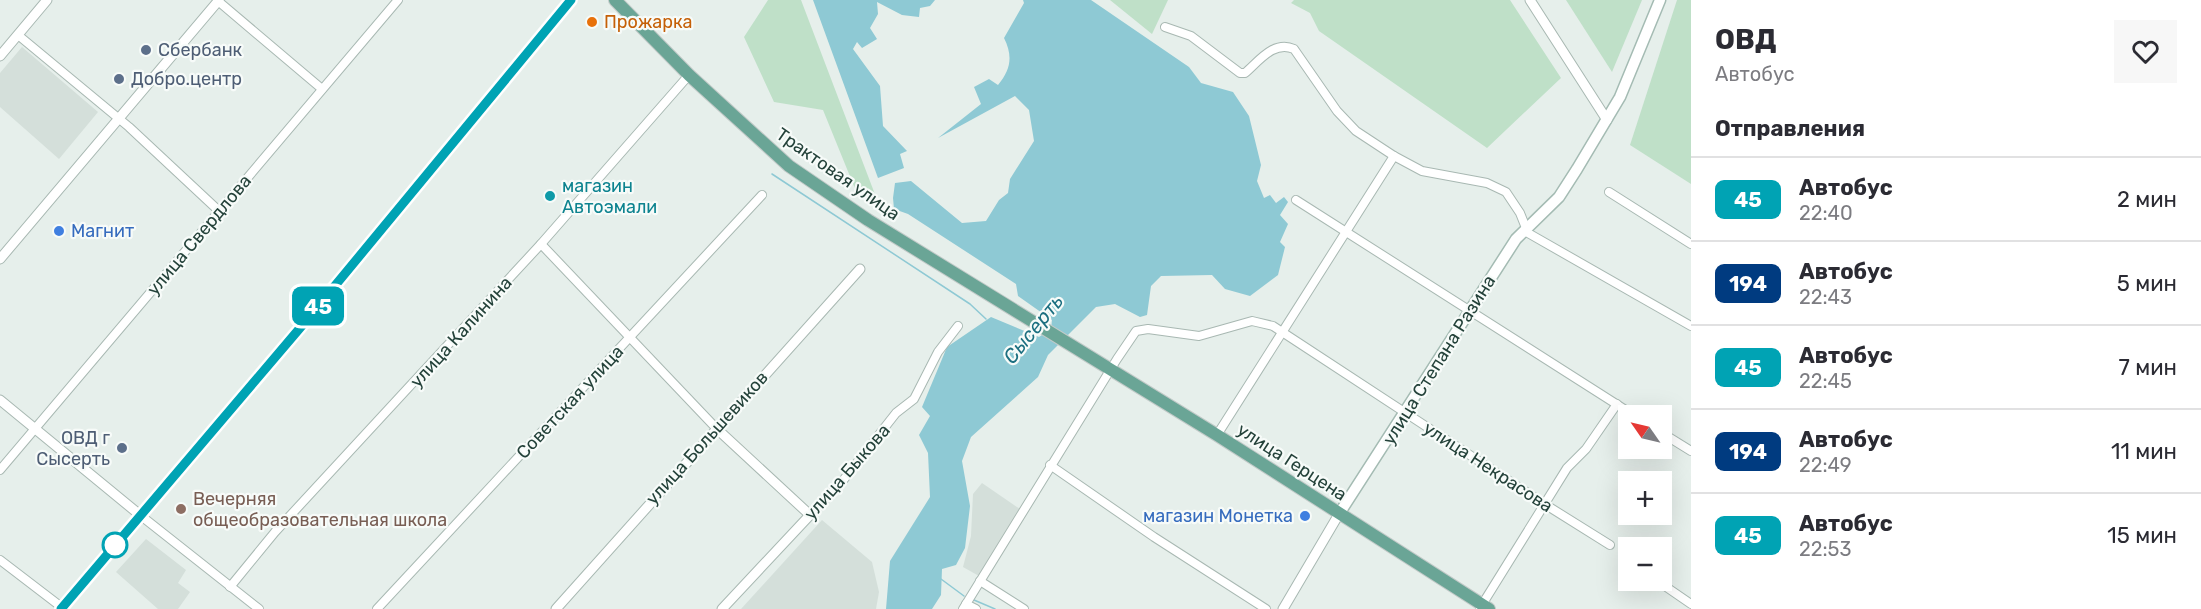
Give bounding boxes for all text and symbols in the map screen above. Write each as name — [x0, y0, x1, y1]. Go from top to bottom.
place label: Прожарка — [604, 11, 693, 33]
marker: Прожарка — [585, 15, 599, 29]
button: heart — [2114, 20, 2177, 83]
text: ОВД — [1715, 23, 1777, 56]
place label: Сбербанк — [158, 39, 243, 61]
marker: Сбербанк — [139, 43, 153, 57]
text: Автобус — [1715, 62, 1795, 86]
place label: Добро.центр — [131, 68, 242, 90]
marker: Добро.центр — [112, 72, 126, 86]
text: Отправления — [1715, 115, 1865, 142]
street label: Трактовая улица — [772, 123, 904, 225]
street label: улица Свердлова — [142, 170, 256, 300]
text: Автобус — [1799, 174, 1893, 201]
place label: магазин Автоэмали — [562, 175, 657, 218]
text: 2 мин — [2117, 186, 2177, 213]
text: 45 — [1734, 187, 1762, 212]
marker: магазин Автоэмали — [543, 189, 557, 203]
text: 22:40 — [1799, 201, 1853, 225]
place label: Магнит — [71, 220, 134, 242]
marker: Магнит — [52, 224, 66, 238]
text: Автобус — [1799, 258, 1893, 285]
text: 5 мин — [2117, 270, 2177, 297]
street label: улица Степана Разина — [1378, 271, 1500, 449]
text: 194 — [1729, 271, 1767, 296]
street label: улица Калинина — [405, 272, 517, 392]
text: 22:43 — [1799, 285, 1852, 309]
line badge: 45 — [291, 286, 345, 326]
water label: Сысерть — [998, 290, 1068, 368]
text: 45 — [304, 294, 332, 319]
street label: Советская улица — [512, 341, 628, 463]
text: Автобус — [1799, 342, 1893, 369]
text: 7 мин — [2119, 354, 2177, 381]
text: 45 — [1734, 355, 1762, 380]
street label: улица Большевиков — [641, 367, 773, 509]
text: 22:45 — [1799, 369, 1852, 393]
north arrow — [1618, 405, 1672, 459]
map controls — [1618, 405, 1672, 591]
street label: улица Некрасова — [1419, 417, 1557, 517]
street label: улица Герцена — [1233, 418, 1351, 506]
street label: улица Быкова — [799, 419, 895, 525]
text: Автобус — [1799, 426, 1893, 453]
place label: ОВД г Сысерть — [36, 427, 110, 470]
text: 11 мин — [2111, 438, 2177, 465]
text: 194 — [1729, 439, 1767, 464]
marker: ОВД г Сысерть — [115, 441, 129, 455]
text: 22:49 — [1799, 453, 1852, 477]
button: + — [1618, 471, 1672, 525]
place label: Вечерняя общеобразовательная школа — [193, 488, 447, 531]
marker: Вечерняя общеобразовательная школа — [174, 502, 188, 516]
place label: магазин Монетка — [1143, 505, 1293, 527]
marker: магазин Монетка — [1298, 509, 1312, 523]
text: Автобус — [1799, 510, 1893, 537]
text: 15 мин — [2107, 522, 2177, 549]
text: 45 — [1734, 523, 1762, 548]
unlabelled marker — [102, 532, 128, 558]
button: − — [1618, 537, 1672, 591]
text: 22:53 — [1799, 537, 1852, 561]

